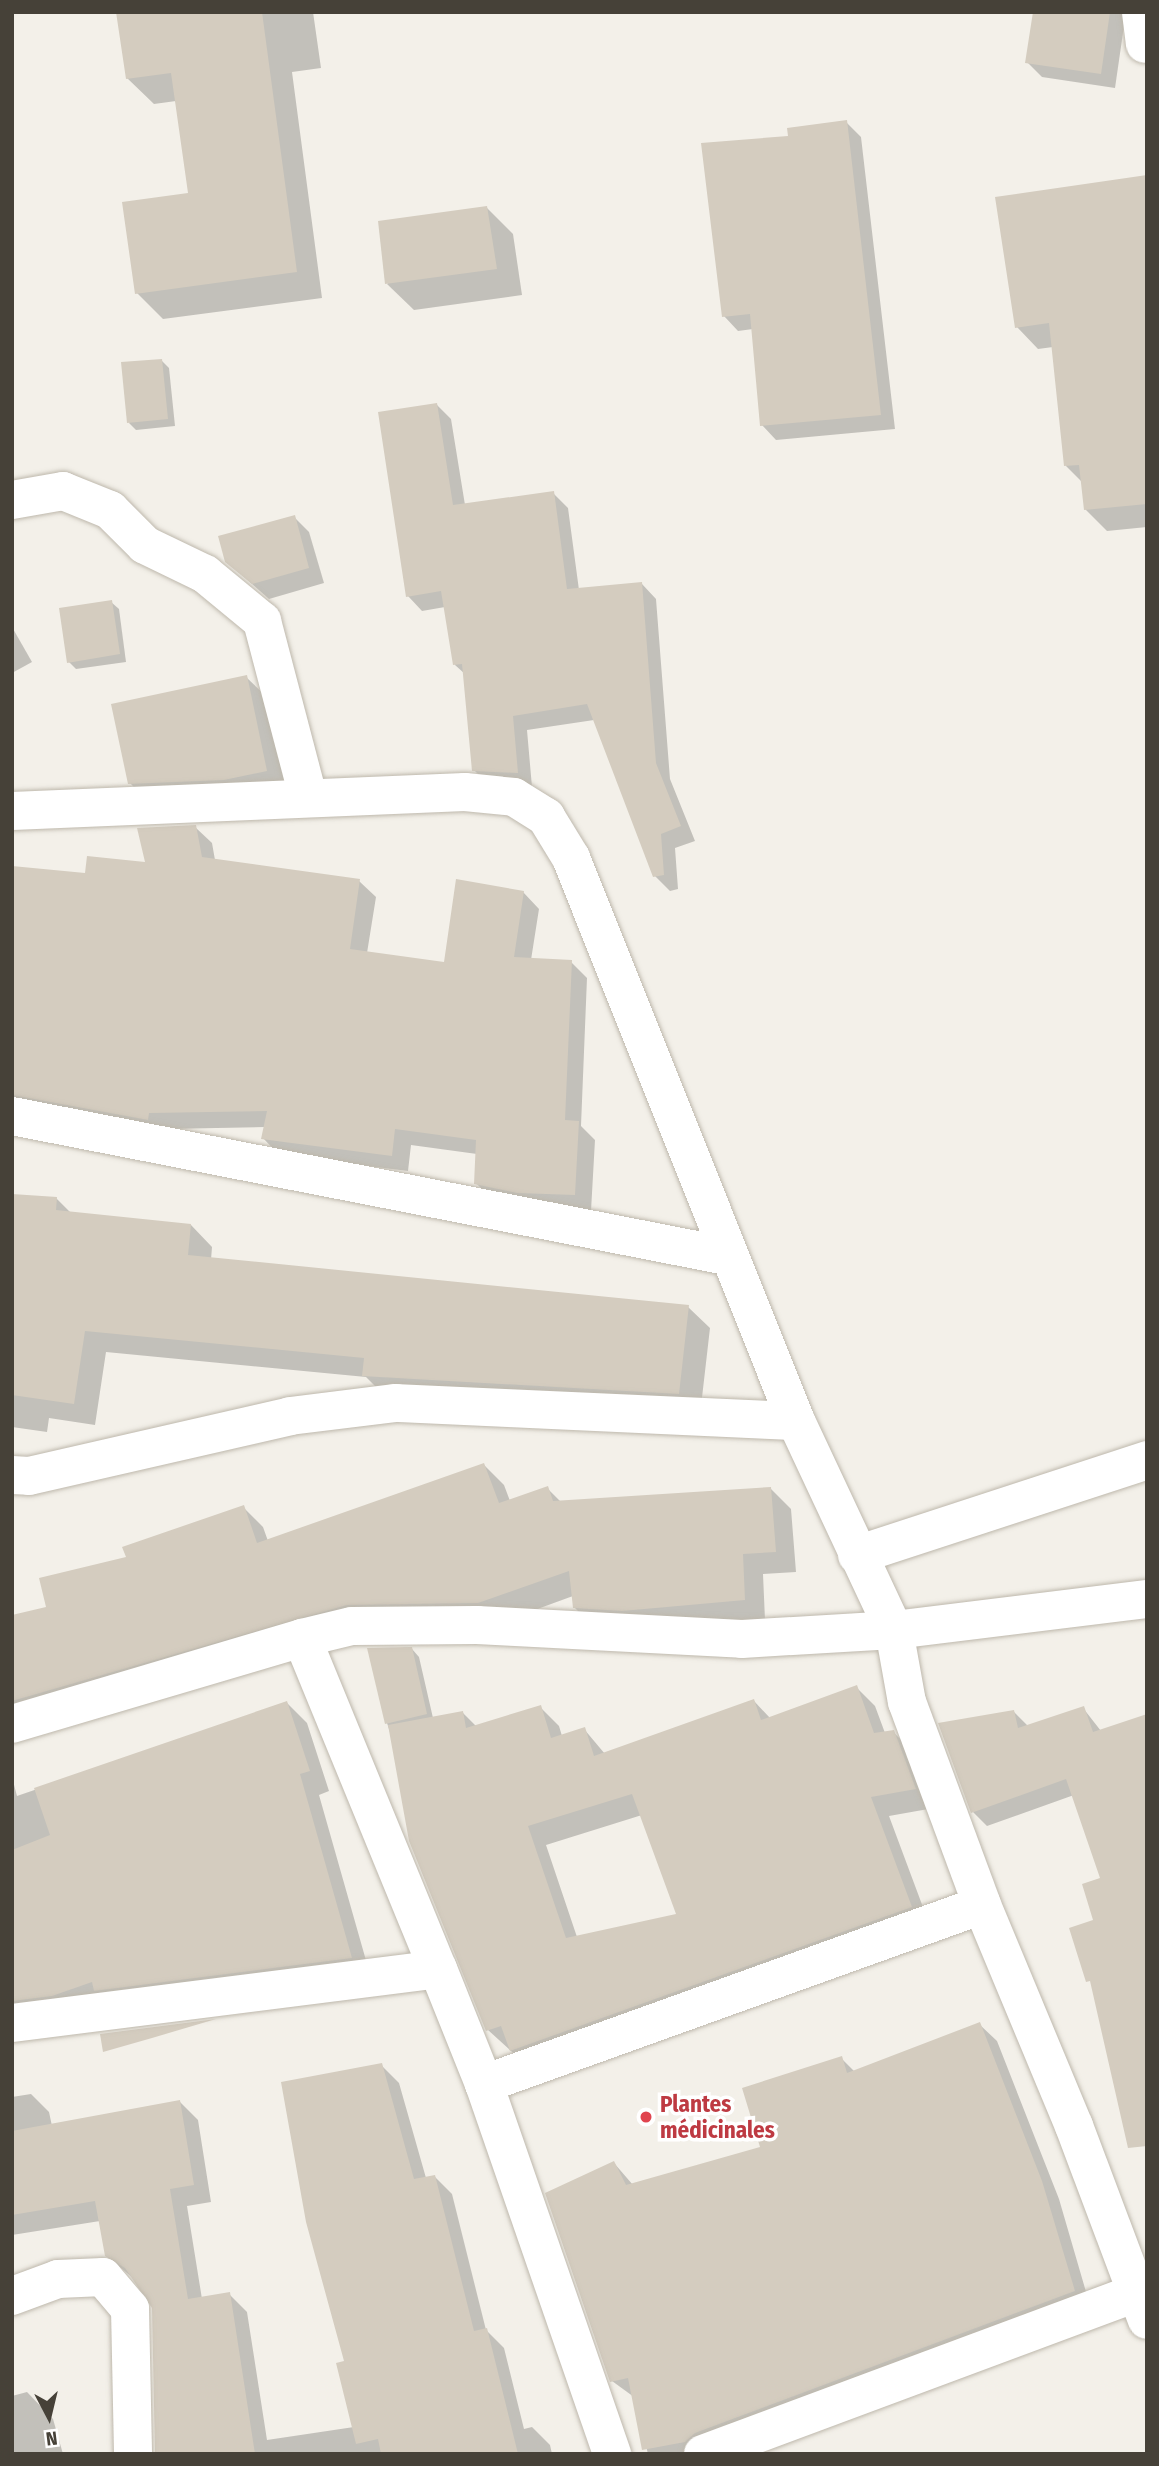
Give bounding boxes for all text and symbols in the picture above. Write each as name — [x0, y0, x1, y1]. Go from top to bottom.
place label: Plantes médicinales — [660, 2090, 775, 2144]
marker: Plantes médicinales — [638, 2109, 654, 2125]
north arrow — [14, 2382, 84, 2452]
text: N — [45, 2426, 59, 2450]

